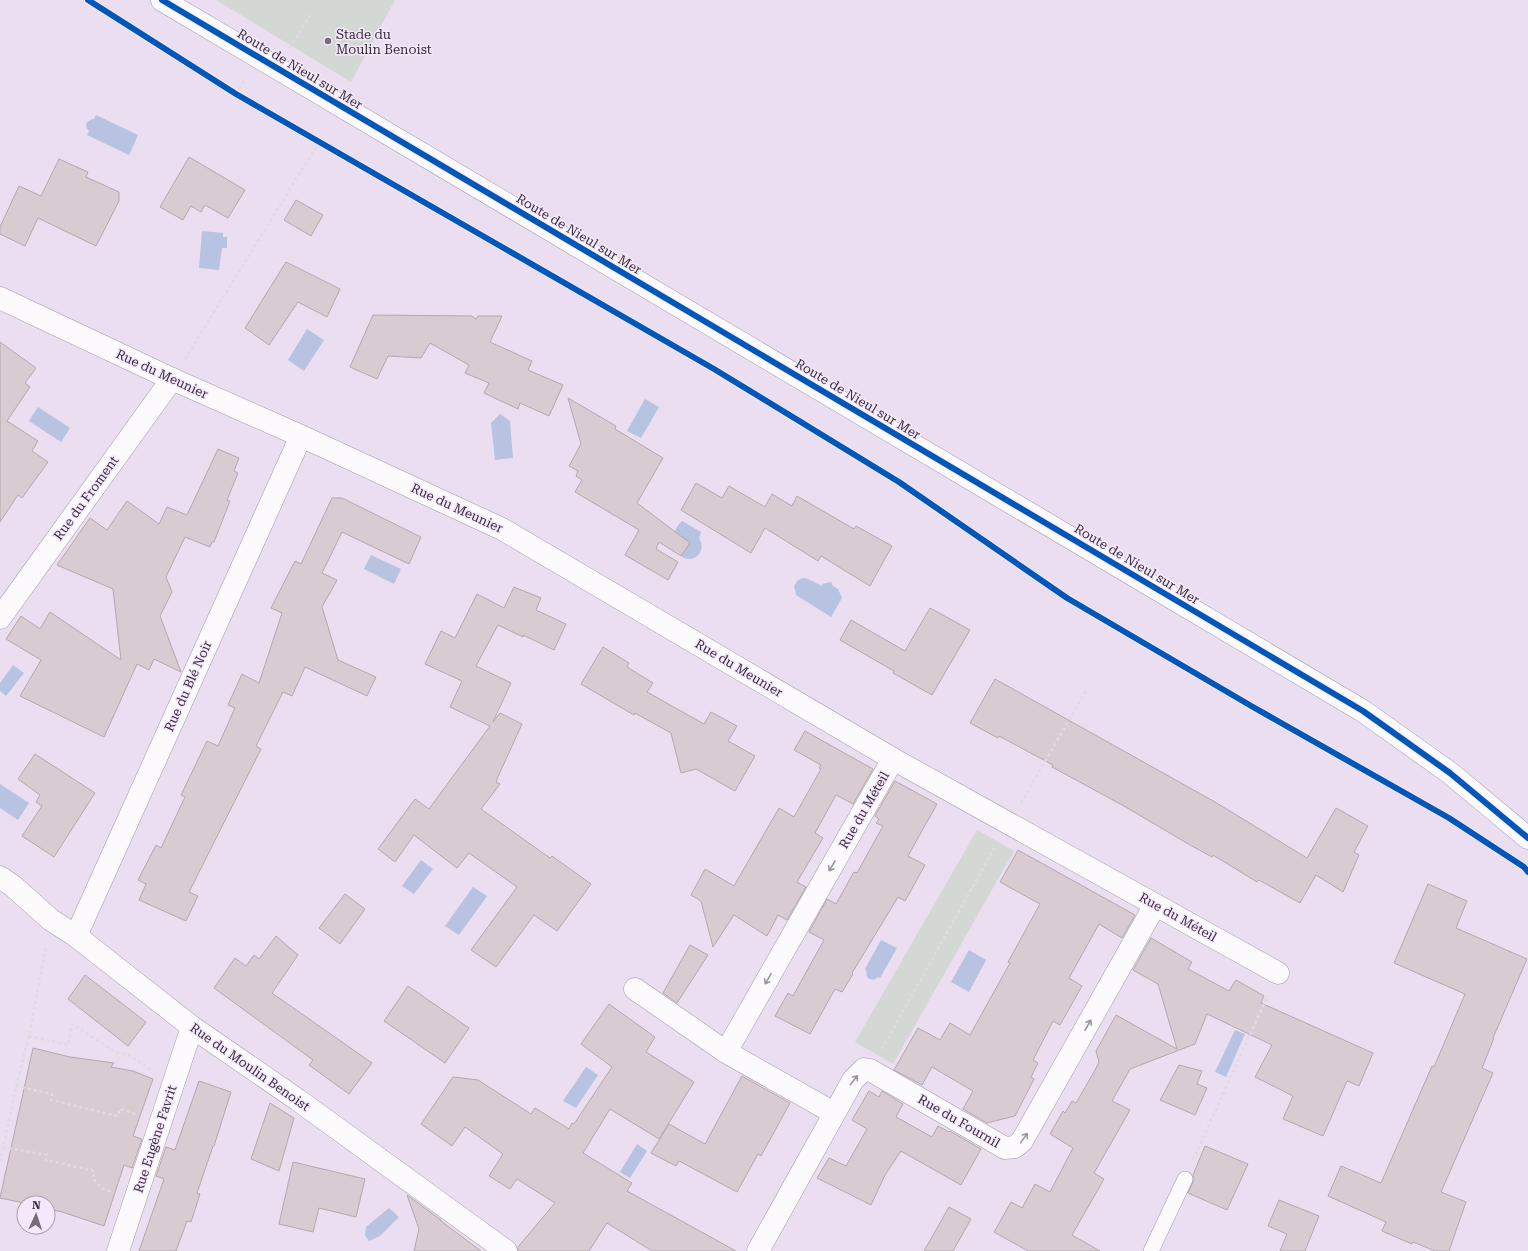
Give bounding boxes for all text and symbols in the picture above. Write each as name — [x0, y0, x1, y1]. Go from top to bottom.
street label: Route de Nieul sur Mer — [235, 26, 366, 113]
place label: Stade du Moulin Benoist — [336, 27, 432, 57]
marker: Stade du Moulin Benoist — [323, 36, 333, 46]
street label: Route de Nieul sur Mer — [514, 191, 645, 278]
street label: Rue du Meunier — [114, 346, 211, 402]
street label: Route de Nieul sur Mer — [793, 356, 924, 443]
street label: Rue du Froment — [51, 453, 122, 543]
street label: Rue du Meunier — [409, 480, 506, 536]
street label: Route de Nieul sur Mer — [1072, 521, 1203, 608]
street label: Rue du Meunier — [692, 636, 786, 700]
street label: Rue du Blé Noir — [161, 638, 215, 734]
street label: Rue du Méteil — [836, 769, 892, 851]
one-way arrow — [828, 860, 835, 872]
street label: Rue du Méteil — [1137, 889, 1219, 945]
one-way arrow — [763, 973, 771, 985]
one-way arrow — [1084, 1019, 1092, 1031]
street label: Rue du Moulin Benoist — [187, 1020, 313, 1114]
one-way arrow — [850, 1075, 858, 1086]
street label: Rue Eugène Favrit — [130, 1083, 180, 1195]
street label: Rue du Fournil — [915, 1091, 1003, 1151]
one-way arrow — [1020, 1132, 1028, 1143]
north arrow — [16, 1195, 56, 1235]
text: N — [32, 1199, 42, 1212]

